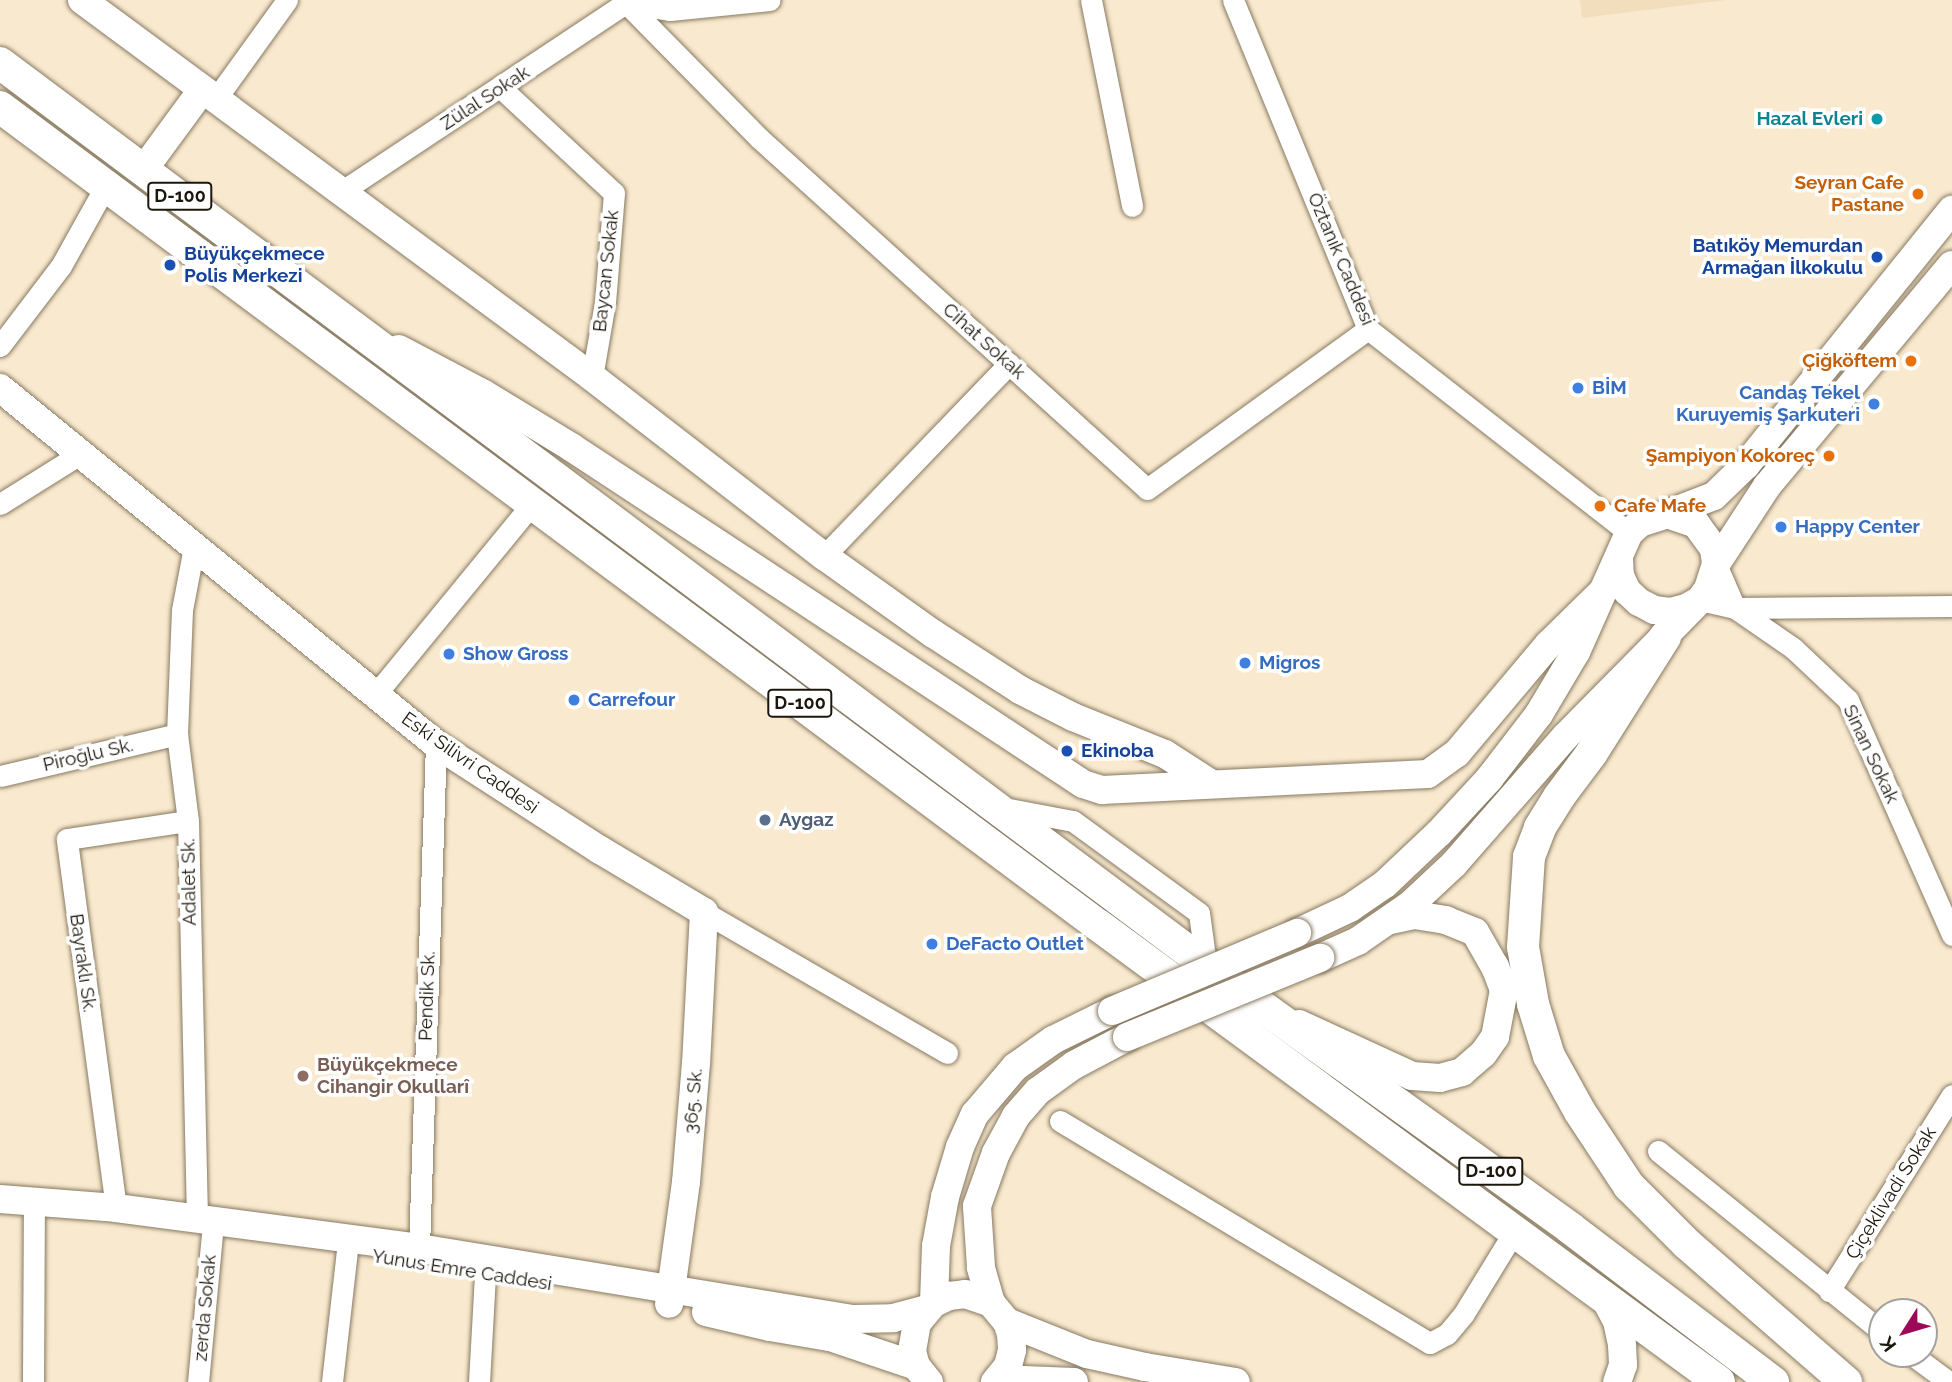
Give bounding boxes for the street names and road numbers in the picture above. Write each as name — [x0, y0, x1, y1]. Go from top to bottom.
street label: Zülal Sokak — [436, 61, 534, 135]
road number: D-100 — [147, 182, 213, 210]
street label: Öztanık Caddesi — [1303, 189, 1379, 329]
street label: Baycan Sokak — [588, 209, 624, 333]
street label: Cihat Sokak — [938, 298, 1030, 384]
road number: D-100 — [767, 688, 833, 718]
street label: Sinan Sokak — [1838, 701, 1904, 807]
street label: Eski Silivri Caddesi — [397, 707, 543, 819]
street label: Piroğlu Sk. — [41, 734, 135, 776]
street label: Adalet Sk. — [177, 838, 201, 926]
street label: Bayraklı Sk. — [65, 912, 101, 1014]
street label: Pendik Sk. — [414, 951, 440, 1041]
street label: 365. Sk. — [679, 1067, 707, 1135]
street label: Çiçeklivadi Sokak — [1841, 1122, 1941, 1264]
road number: D-100 — [1458, 1156, 1524, 1186]
street label: Yunus Emre Caddesi — [370, 1245, 554, 1295]
street label: zerda Sokak — [189, 1254, 221, 1362]

